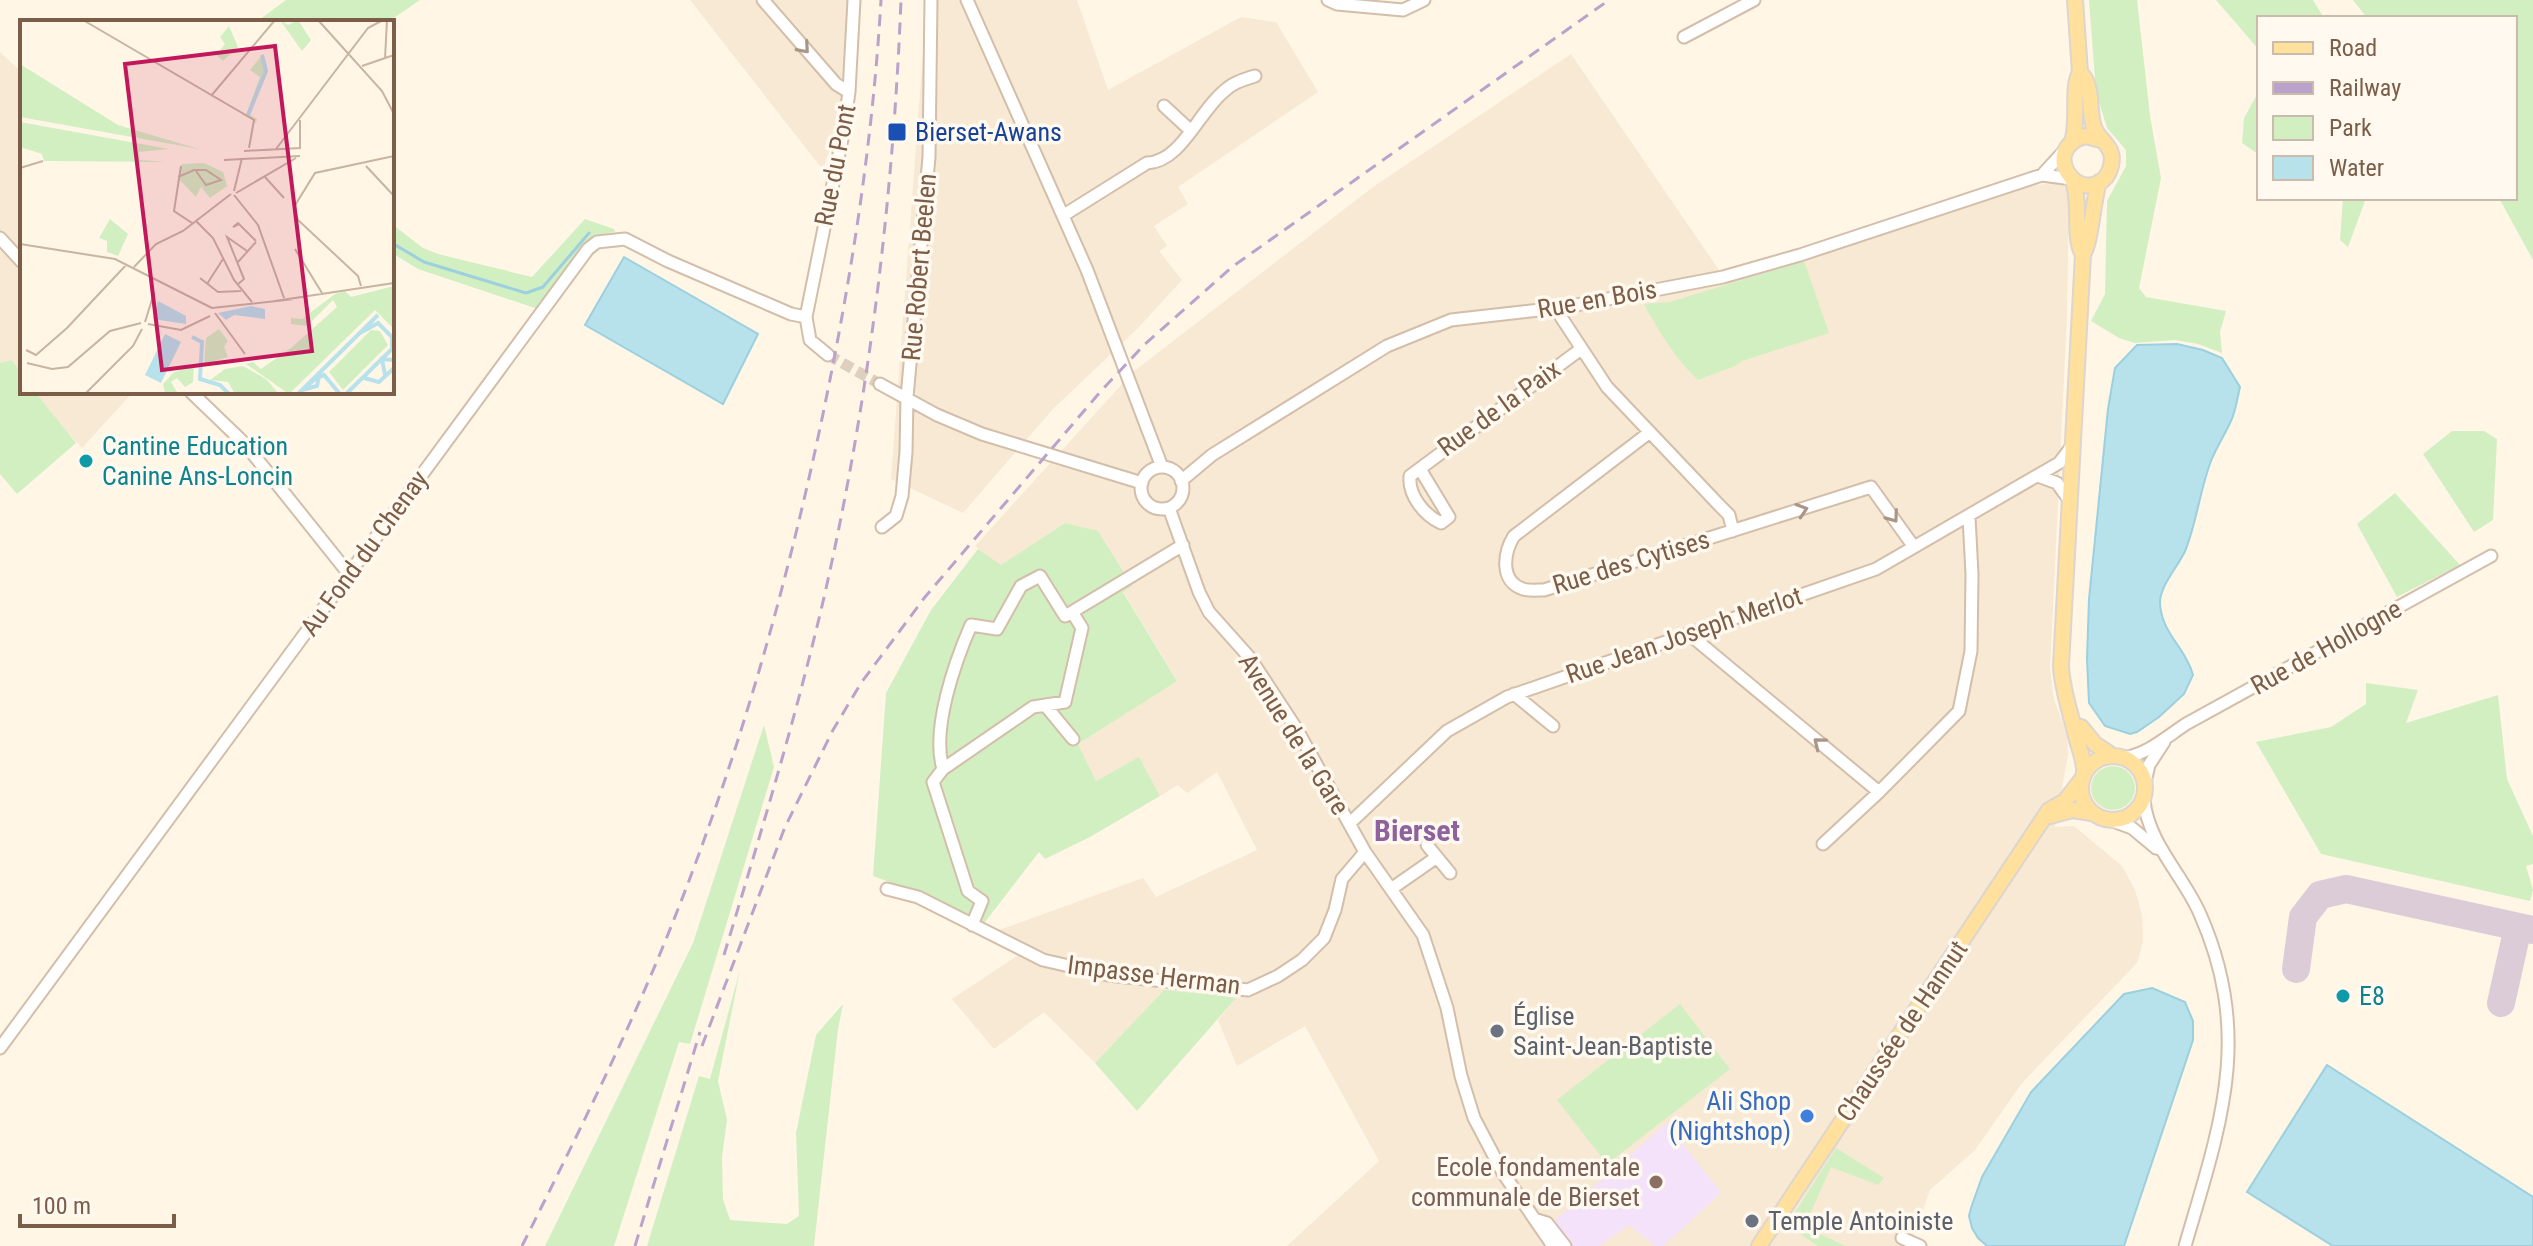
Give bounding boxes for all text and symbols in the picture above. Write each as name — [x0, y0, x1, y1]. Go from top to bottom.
legend — [2257, 16, 2517, 200]
inset map — [20, 20, 394, 394]
text: Road — [2329, 34, 2377, 62]
one-way arrow — [794, 39, 809, 53]
text: Railway — [2329, 74, 2401, 102]
street label: Rue du Pont — [808, 101, 862, 229]
text: Park — [2329, 114, 2372, 142]
place label: Bierset-Awans — [915, 117, 1062, 147]
marker: Bierset-Awans — [886, 121, 908, 143]
text: Water — [2329, 154, 2384, 182]
street label: Rue Robert Beelen — [896, 172, 942, 362]
street label: Rue en Bois — [1535, 274, 1659, 324]
street label: Rue de la Paix — [1432, 354, 1566, 462]
place label: Cantine Education Canine Ans-Loncin — [102, 431, 293, 491]
marker: Cantine Education Canine Ans-Loncin — [77, 452, 95, 470]
street label: Au Fond du Chenay — [294, 464, 434, 641]
one-way arrow — [1795, 504, 1809, 520]
one-way arrow — [1883, 509, 1898, 523]
street label: Rue des Cytises — [1549, 524, 1713, 600]
street label: Rue Jean Joseph Merlot — [1562, 580, 1806, 690]
street label: Rue de Hollogne — [2246, 593, 2406, 701]
street label: Avenue de la Gare — [1233, 648, 1355, 820]
one-way arrow — [1814, 738, 1828, 753]
district label: Bierset — [1374, 813, 1460, 848]
street label: Chaussée de Hannut — [1830, 935, 1974, 1127]
street label: Impasse Herman — [1066, 950, 1242, 1000]
place label: E8 — [2359, 981, 2385, 1011]
marker: E8 — [2334, 987, 2352, 1005]
place label: Église Saint-Jean-Baptiste — [1513, 1001, 1713, 1061]
marker: Église Saint-Jean-Baptiste — [1488, 1022, 1506, 1040]
place label: Ali Shop (Nightshop) — [1669, 1086, 1791, 1146]
marker: Ali Shop (Nightshop) — [1798, 1107, 1816, 1125]
place label: Ecole fondamentale communale de Bierset — [1411, 1152, 1640, 1212]
marker: Ecole fondamentale communale de Bierset — [1647, 1173, 1665, 1191]
scale bar — [20, 1178, 174, 1228]
text: 100 m — [32, 1192, 91, 1220]
place label: Temple Antoiniste — [1768, 1206, 1953, 1236]
marker: Temple Antoiniste — [1743, 1212, 1761, 1230]

